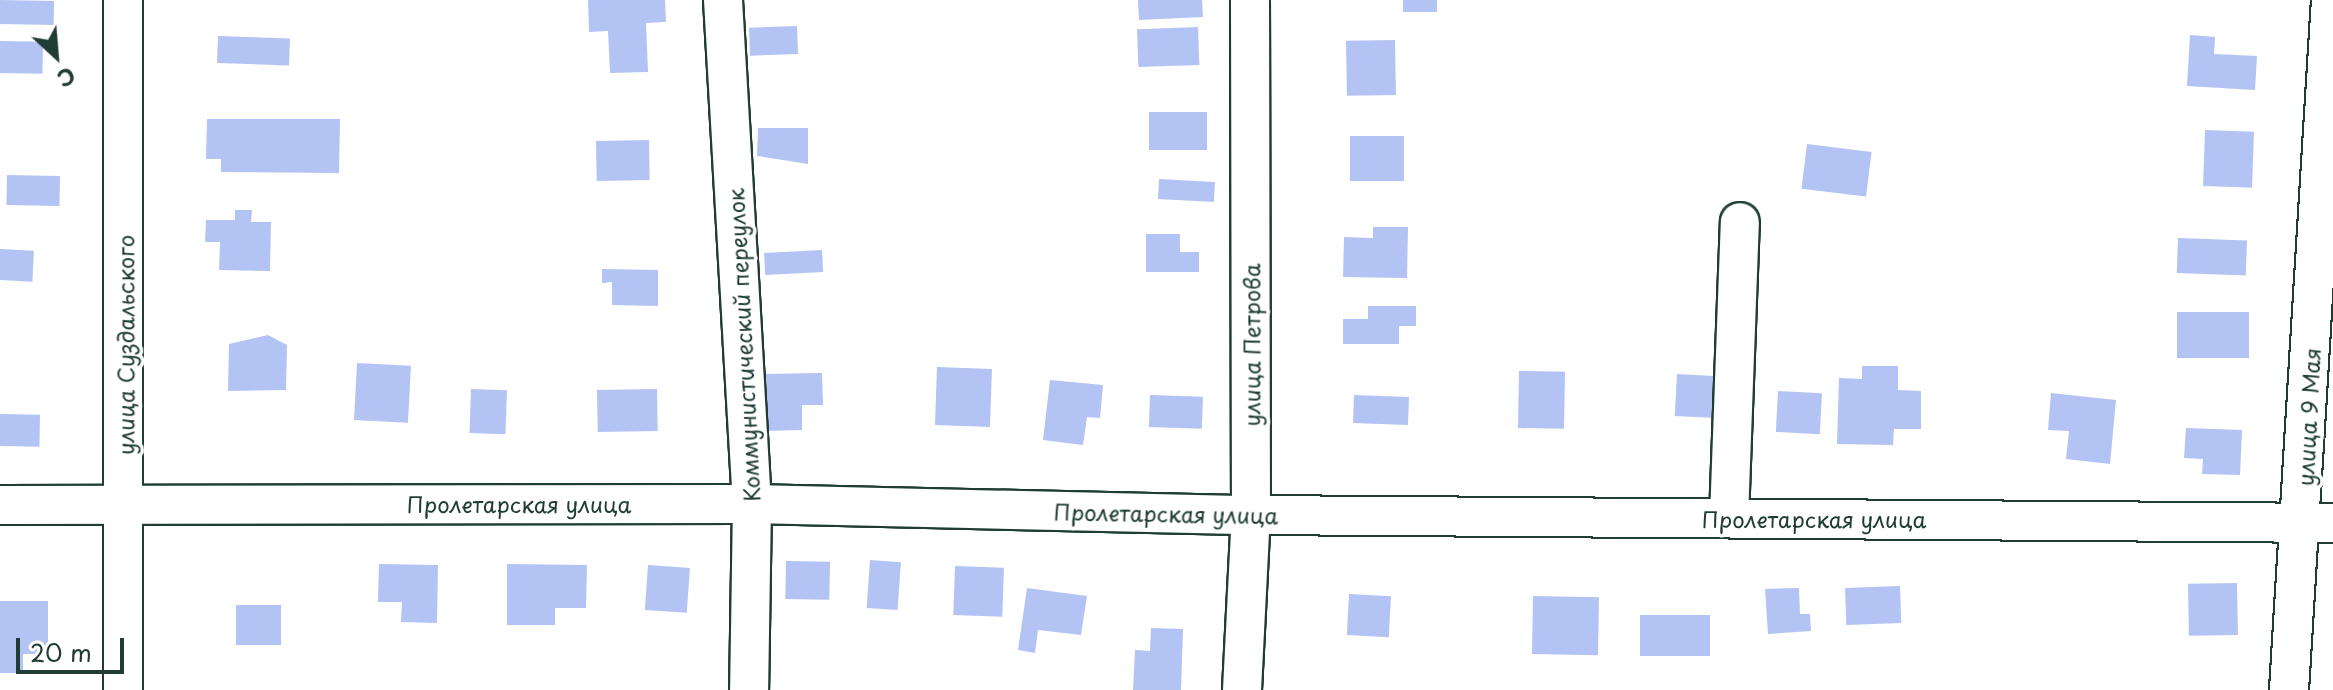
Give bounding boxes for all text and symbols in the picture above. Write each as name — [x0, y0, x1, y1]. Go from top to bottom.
north arrow — [16, 16, 96, 96]
text: С — [52, 60, 81, 96]
street label: Коммунистический переулок — [722, 188, 764, 502]
street label: улица Суздальского — [112, 234, 138, 456]
street label: улица Петрова — [1238, 263, 1264, 427]
street label: улица 9 Мая — [2291, 347, 2325, 487]
street label: Пролетарская улица — [406, 491, 632, 517]
street label: Пролетарская улица — [1053, 498, 1279, 528]
street label: Пролетарская улица — [1701, 506, 1927, 532]
scale bar — [20, 622, 128, 672]
text: 20 m — [30, 634, 92, 670]

